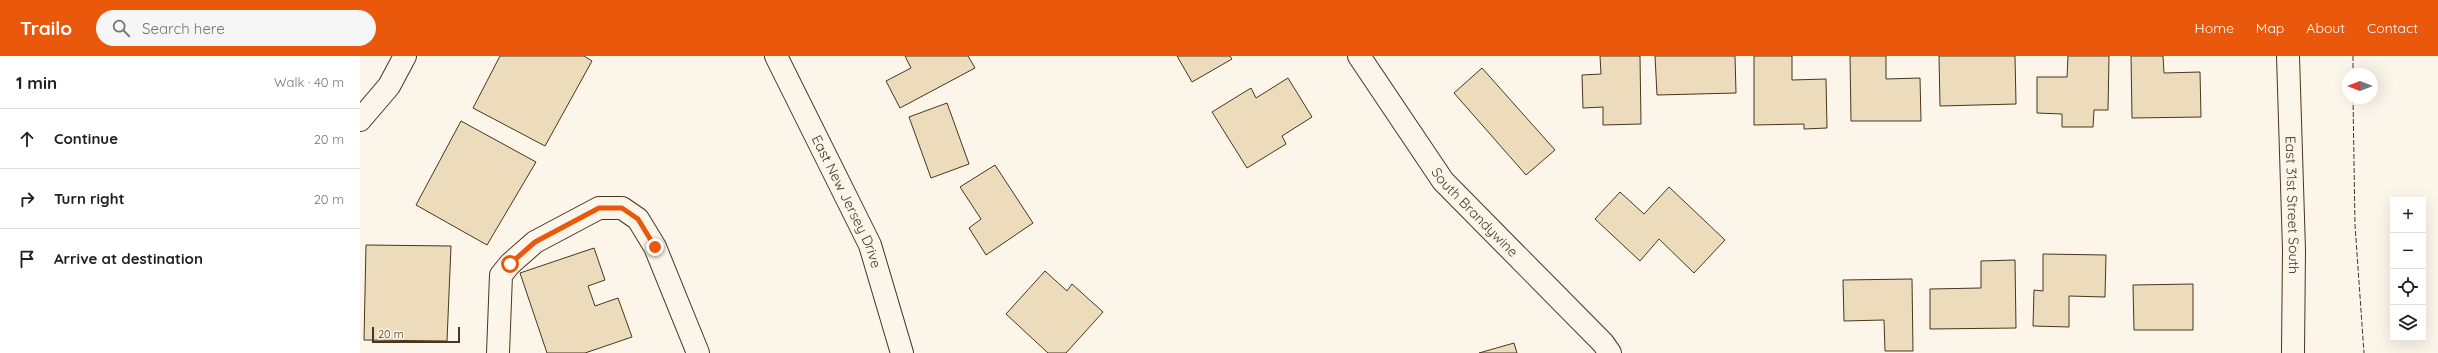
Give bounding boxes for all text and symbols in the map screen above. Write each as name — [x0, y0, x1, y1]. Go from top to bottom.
search box — [96, 10, 376, 46]
text: Trailo — [20, 16, 72, 40]
icon: search — [110, 17, 132, 39]
text: Search here — [142, 19, 225, 38]
text: Home — [2195, 19, 2234, 37]
text: Map — [2256, 19, 2284, 37]
text: About — [2306, 19, 2345, 37]
text: Contact — [2367, 19, 2418, 37]
north arrow — [2342, 68, 2378, 104]
text: 1 min — [16, 72, 57, 93]
text: Walk · 40 m — [274, 74, 344, 90]
icon: ahead — [16, 128, 38, 150]
text: Continue — [54, 129, 118, 148]
text: 20 m — [314, 131, 344, 147]
street label: East New Jersey Drive — [808, 132, 885, 270]
street label: East 31st Street South — [2281, 135, 2303, 274]
street label: South Brandywine — [1427, 164, 1522, 261]
icon: right — [16, 188, 38, 210]
text: Turn right — [54, 189, 125, 208]
text: 20 m — [314, 191, 344, 207]
map controls — [2390, 197, 2426, 341]
button: + — [2390, 197, 2426, 233]
button: − — [2390, 233, 2426, 269]
route end — [646, 238, 664, 256]
icon: arrive — [16, 248, 38, 270]
text: Arrive at destination — [54, 249, 203, 268]
route start — [501, 255, 519, 273]
button: locate — [2390, 269, 2426, 305]
button: layers — [2390, 305, 2426, 341]
scale bar — [372, 325, 460, 344]
text: 20 m — [378, 327, 404, 341]

